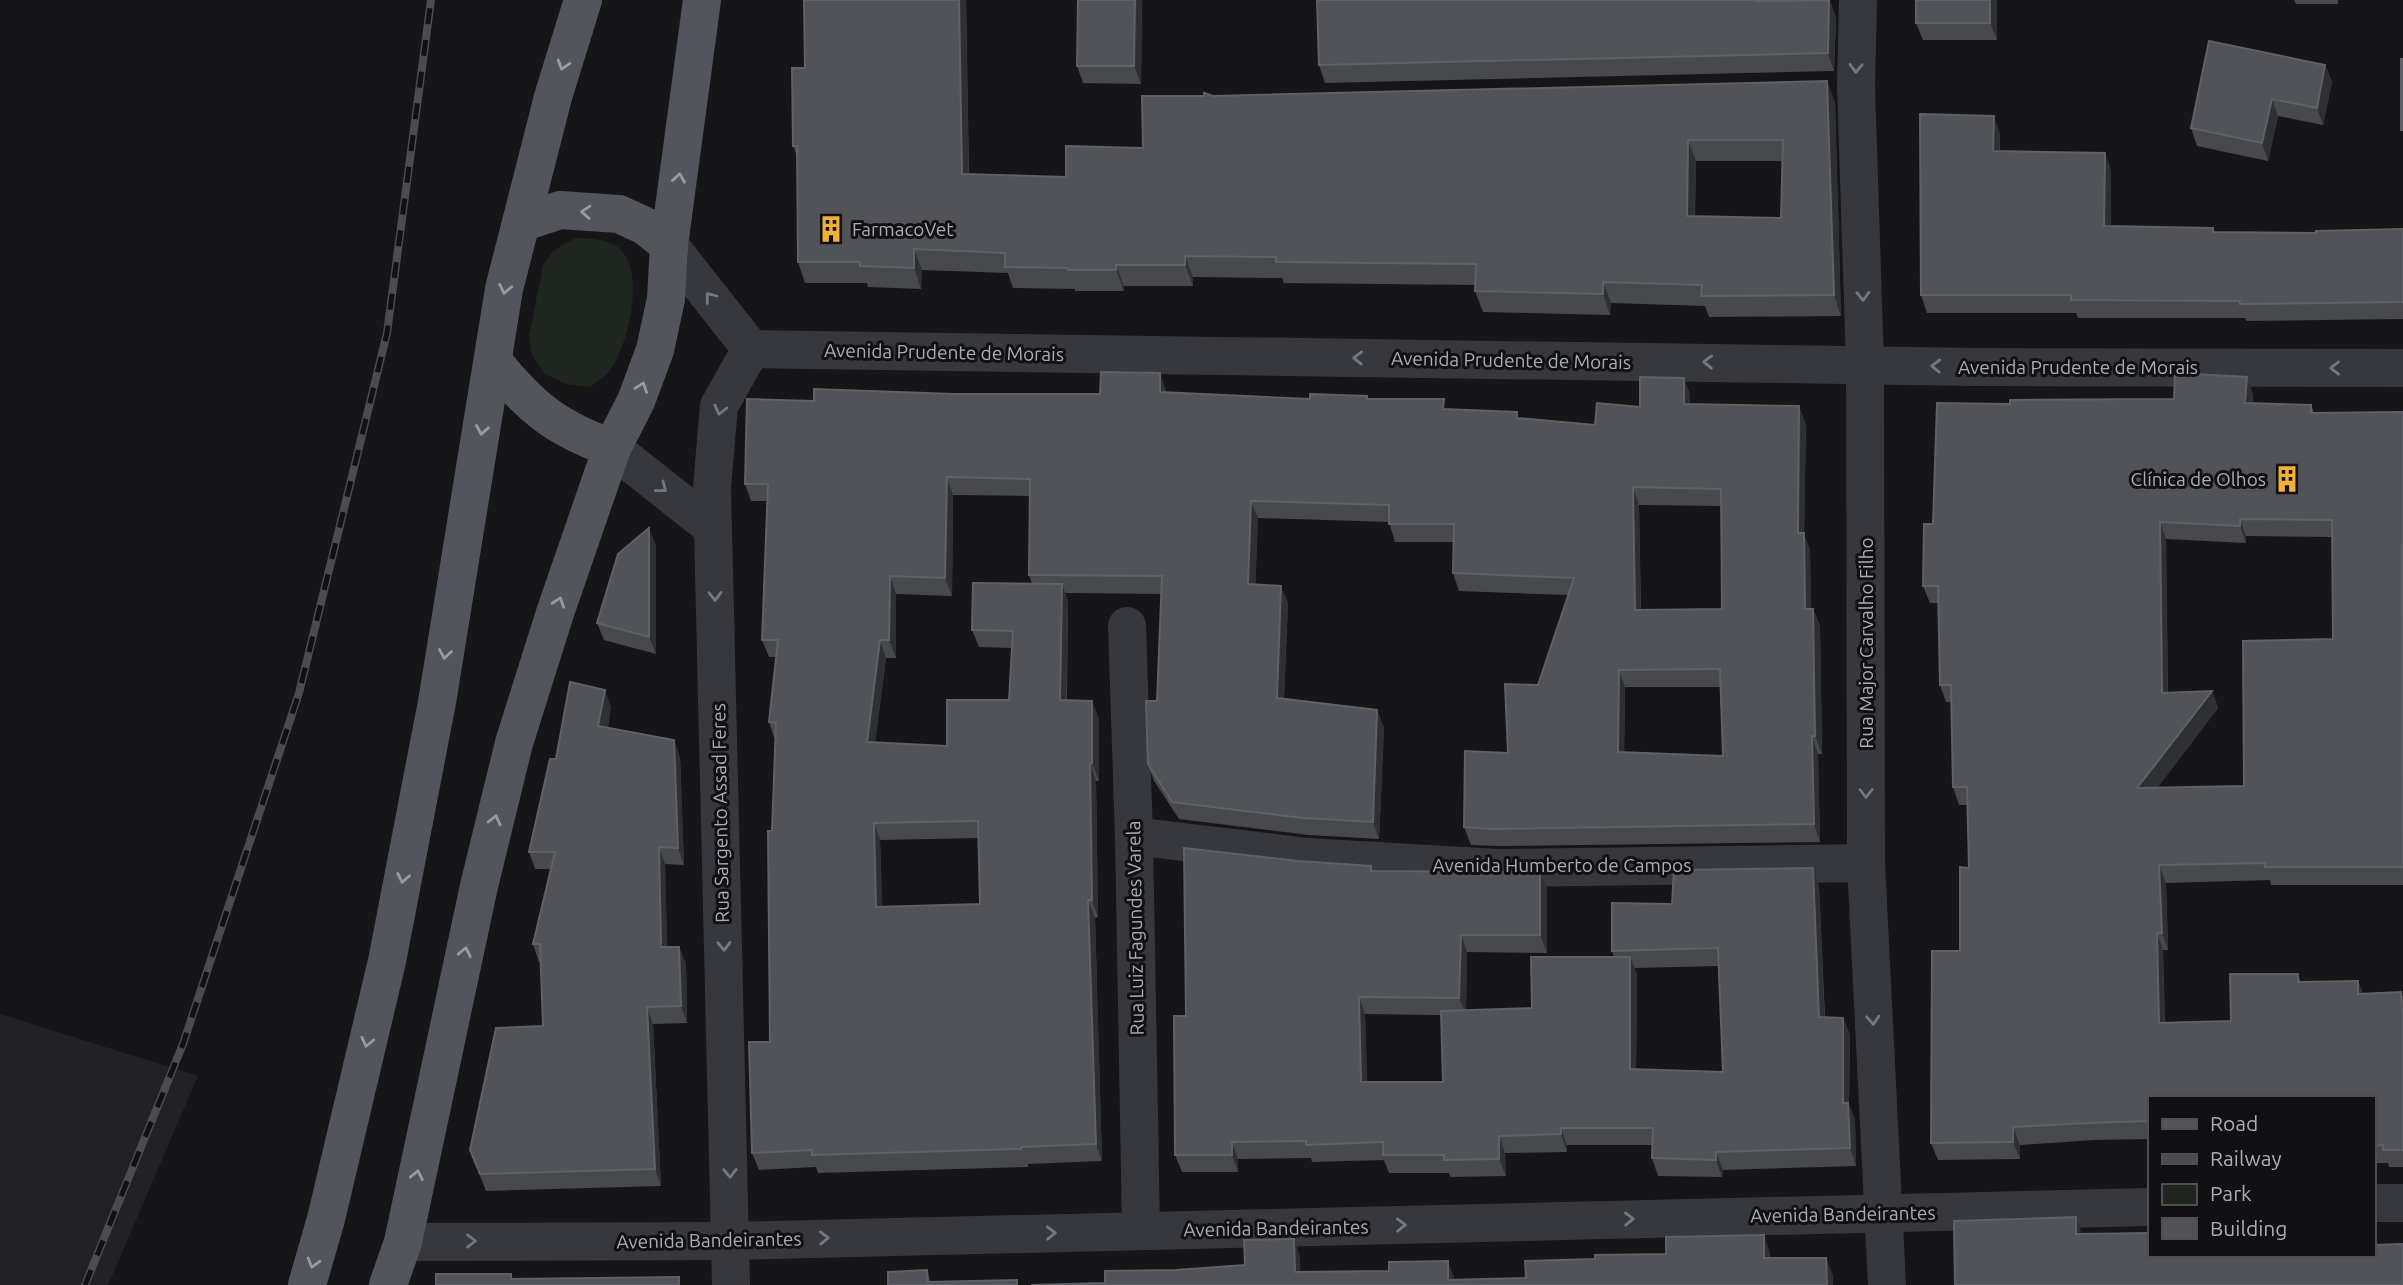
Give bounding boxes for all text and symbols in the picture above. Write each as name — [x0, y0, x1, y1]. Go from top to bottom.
one-way arrow — [557, 58, 571, 71]
one-way arrow — [1849, 63, 1864, 74]
one-way arrow — [671, 172, 686, 183]
one-way arrow — [580, 205, 591, 220]
building icon: FarmacoVet — [816, 214, 846, 244]
place label: FarmacoVet — [852, 218, 954, 240]
one-way arrow — [498, 283, 513, 295]
one-way arrow — [1855, 291, 1871, 301]
one-way arrow — [706, 292, 719, 305]
street label: Avenida Prudente de Morais — [824, 339, 1064, 365]
street label: Avenida Prudente de Morais — [1391, 347, 1631, 373]
one-way arrow — [1353, 350, 1364, 365]
one-way arrow — [1703, 354, 1713, 370]
street label: Avenida Prudente de Morais — [1958, 356, 2198, 378]
one-way arrow — [1930, 359, 1941, 374]
one-way arrow — [2329, 360, 2340, 376]
one-way arrow — [633, 381, 647, 393]
one-way arrow — [714, 403, 728, 415]
one-way arrow — [475, 424, 490, 436]
building icon: Clínica de Olhos — [2272, 464, 2302, 494]
place label: Clínica de Olhos — [2131, 468, 2266, 490]
one-way arrow — [655, 479, 667, 492]
street label: Rua Major Carvalho Filho — [1855, 537, 1877, 749]
one-way arrow — [707, 591, 722, 602]
one-way arrow — [551, 596, 565, 608]
one-way arrow — [438, 648, 453, 660]
street label: Rua Sargento Assad Feres — [707, 703, 733, 923]
one-way arrow — [1858, 788, 1874, 798]
one-way arrow — [487, 814, 501, 826]
street label: Rua Luiz Fagundes Varela — [1122, 820, 1148, 1036]
street label: Avenida Humberto de Campos — [1433, 854, 1691, 876]
one-way arrow — [396, 872, 411, 884]
one-way arrow — [716, 941, 731, 952]
one-way arrow — [457, 947, 472, 959]
one-way arrow — [1866, 1015, 1881, 1026]
one-way arrow — [361, 1036, 376, 1048]
legend — [2148, 1096, 2375, 1257]
text: Road — [2210, 1111, 2258, 1135]
text: Railway — [2210, 1146, 2282, 1170]
one-way arrow — [722, 1168, 737, 1179]
one-way arrow — [409, 1169, 424, 1181]
text: Park — [2210, 1181, 2252, 1205]
street label: Avenida Bandeirantes — [1750, 1201, 1936, 1227]
one-way arrow — [1624, 1211, 1635, 1227]
street label: Avenida Bandeirantes — [1183, 1215, 1369, 1241]
text: Building — [2210, 1216, 2287, 1240]
one-way arrow — [1396, 1217, 1407, 1232]
one-way arrow — [1047, 1225, 1057, 1241]
street label: Avenida Bandeirantes — [616, 1227, 802, 1253]
one-way arrow — [819, 1231, 830, 1246]
one-way arrow — [467, 1233, 477, 1249]
one-way arrow — [307, 1257, 322, 1269]

